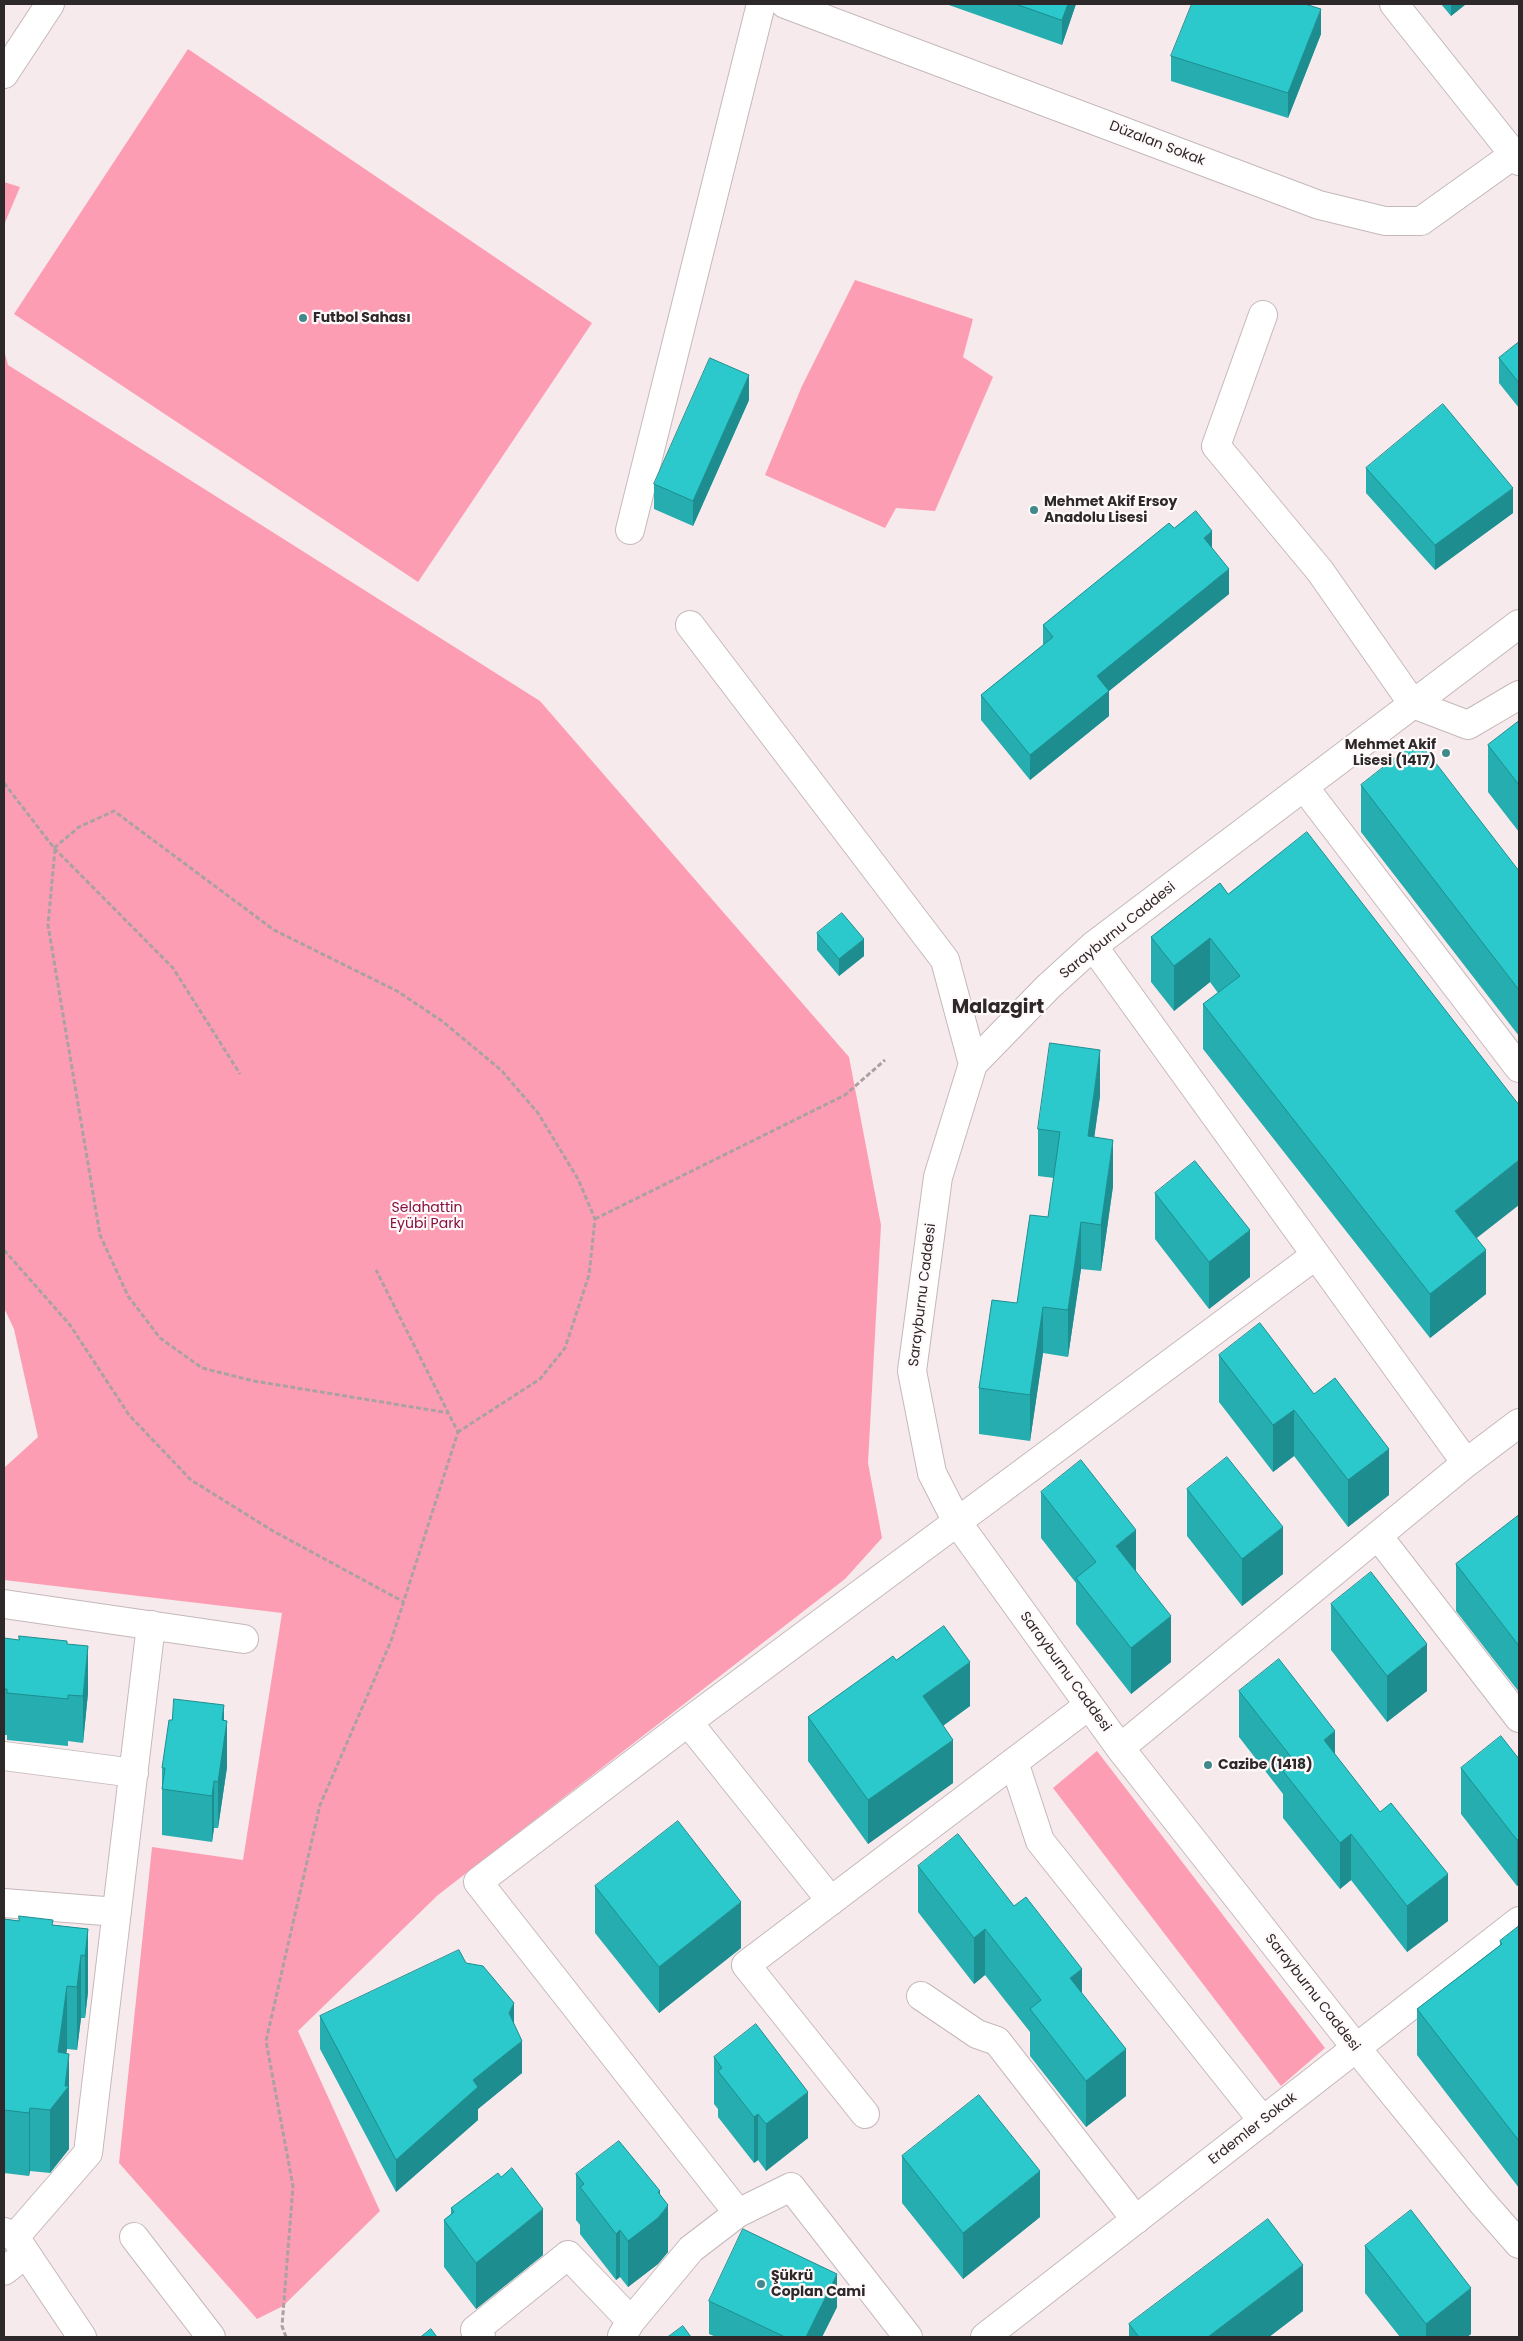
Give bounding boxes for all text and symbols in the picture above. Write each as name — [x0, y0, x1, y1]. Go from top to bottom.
street label: Düzalan Sokak — [1107, 118, 1207, 170]
place label: Futbol Sahası — [313, 310, 411, 326]
marker: Futbol Sahası — [297, 312, 309, 324]
place label: Mehmet Akif Ersoy Anadolu Lisesi — [1044, 494, 1177, 526]
marker: Mehmet Akif Ersoy Anadolu Lisesi — [1028, 504, 1040, 516]
place label: Mehmet Akif Lisesi (1417) — [1345, 737, 1436, 770]
marker: Mehmet Akif Lisesi (1417) — [1440, 747, 1452, 759]
street label: Sarayburnu Caddesi — [1057, 879, 1179, 983]
district label: Malazgirt — [952, 997, 1044, 1019]
park label: Selahattin Eyübi Parkı — [390, 1200, 464, 1232]
street label: Sarayburnu Caddesi — [906, 1222, 940, 1368]
street label: Sarayburnu Caddesi — [1016, 1609, 1114, 1735]
place label: Cazibe (1418) — [1218, 1757, 1313, 1773]
marker: Cazibe (1418) — [1202, 1759, 1214, 1771]
street label: Sarayburnu Caddesi — [1261, 1931, 1363, 2055]
street label: Erdemler Sokak — [1206, 2089, 1300, 2169]
place label: Şükrü Coplan Cami — [771, 2268, 865, 2300]
marker: Şükrü Coplan Cami — [755, 2278, 767, 2290]

